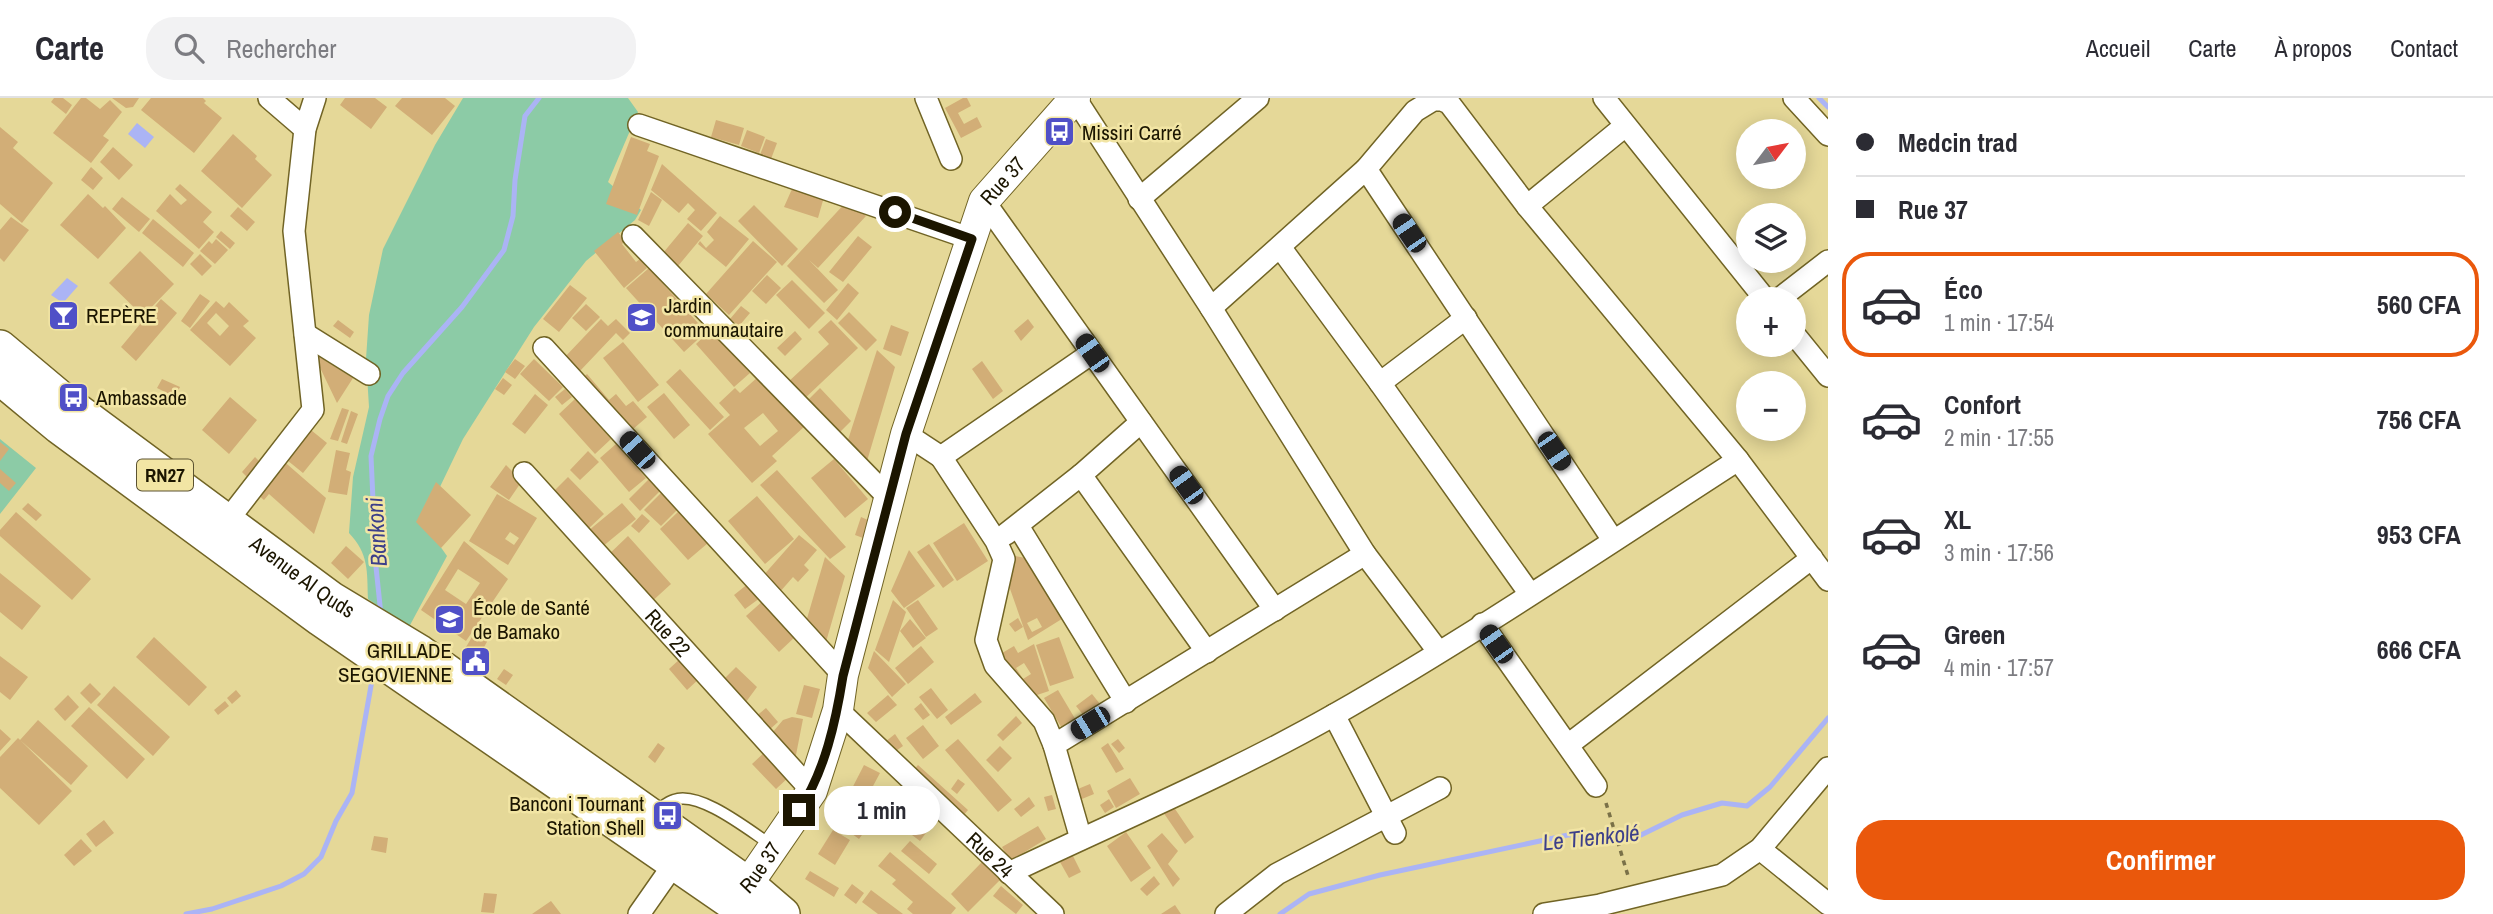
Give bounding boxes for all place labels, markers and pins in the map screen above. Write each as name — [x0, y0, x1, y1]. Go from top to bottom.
bus stop icon: Missiri Carré — [1042, 115, 1076, 149]
place label: Missiri Carré — [1082, 118, 1182, 147]
place label: Jardin communautaire — [664, 291, 784, 344]
bar icon: REPÈRE — [46, 298, 80, 332]
school or university icon: Jardin communautaire — [624, 300, 658, 334]
place label: REPÈRE — [86, 301, 157, 330]
bus stop icon: Ambassade — [56, 380, 90, 414]
place label: Ambassade — [95, 383, 187, 412]
place label: École de Santé de Bamako — [473, 593, 590, 646]
school or university icon: École de Santé de Bamako — [433, 602, 467, 636]
place label: GRILLADE SEGOVIENNE — [338, 636, 452, 689]
public building icon: GRILLADE SEGOVIENNE — [458, 645, 492, 679]
place label: Banconi Tournant Station Shell — [509, 789, 644, 842]
bus stop icon: Banconi Tournant Station Shell — [650, 798, 684, 832]

